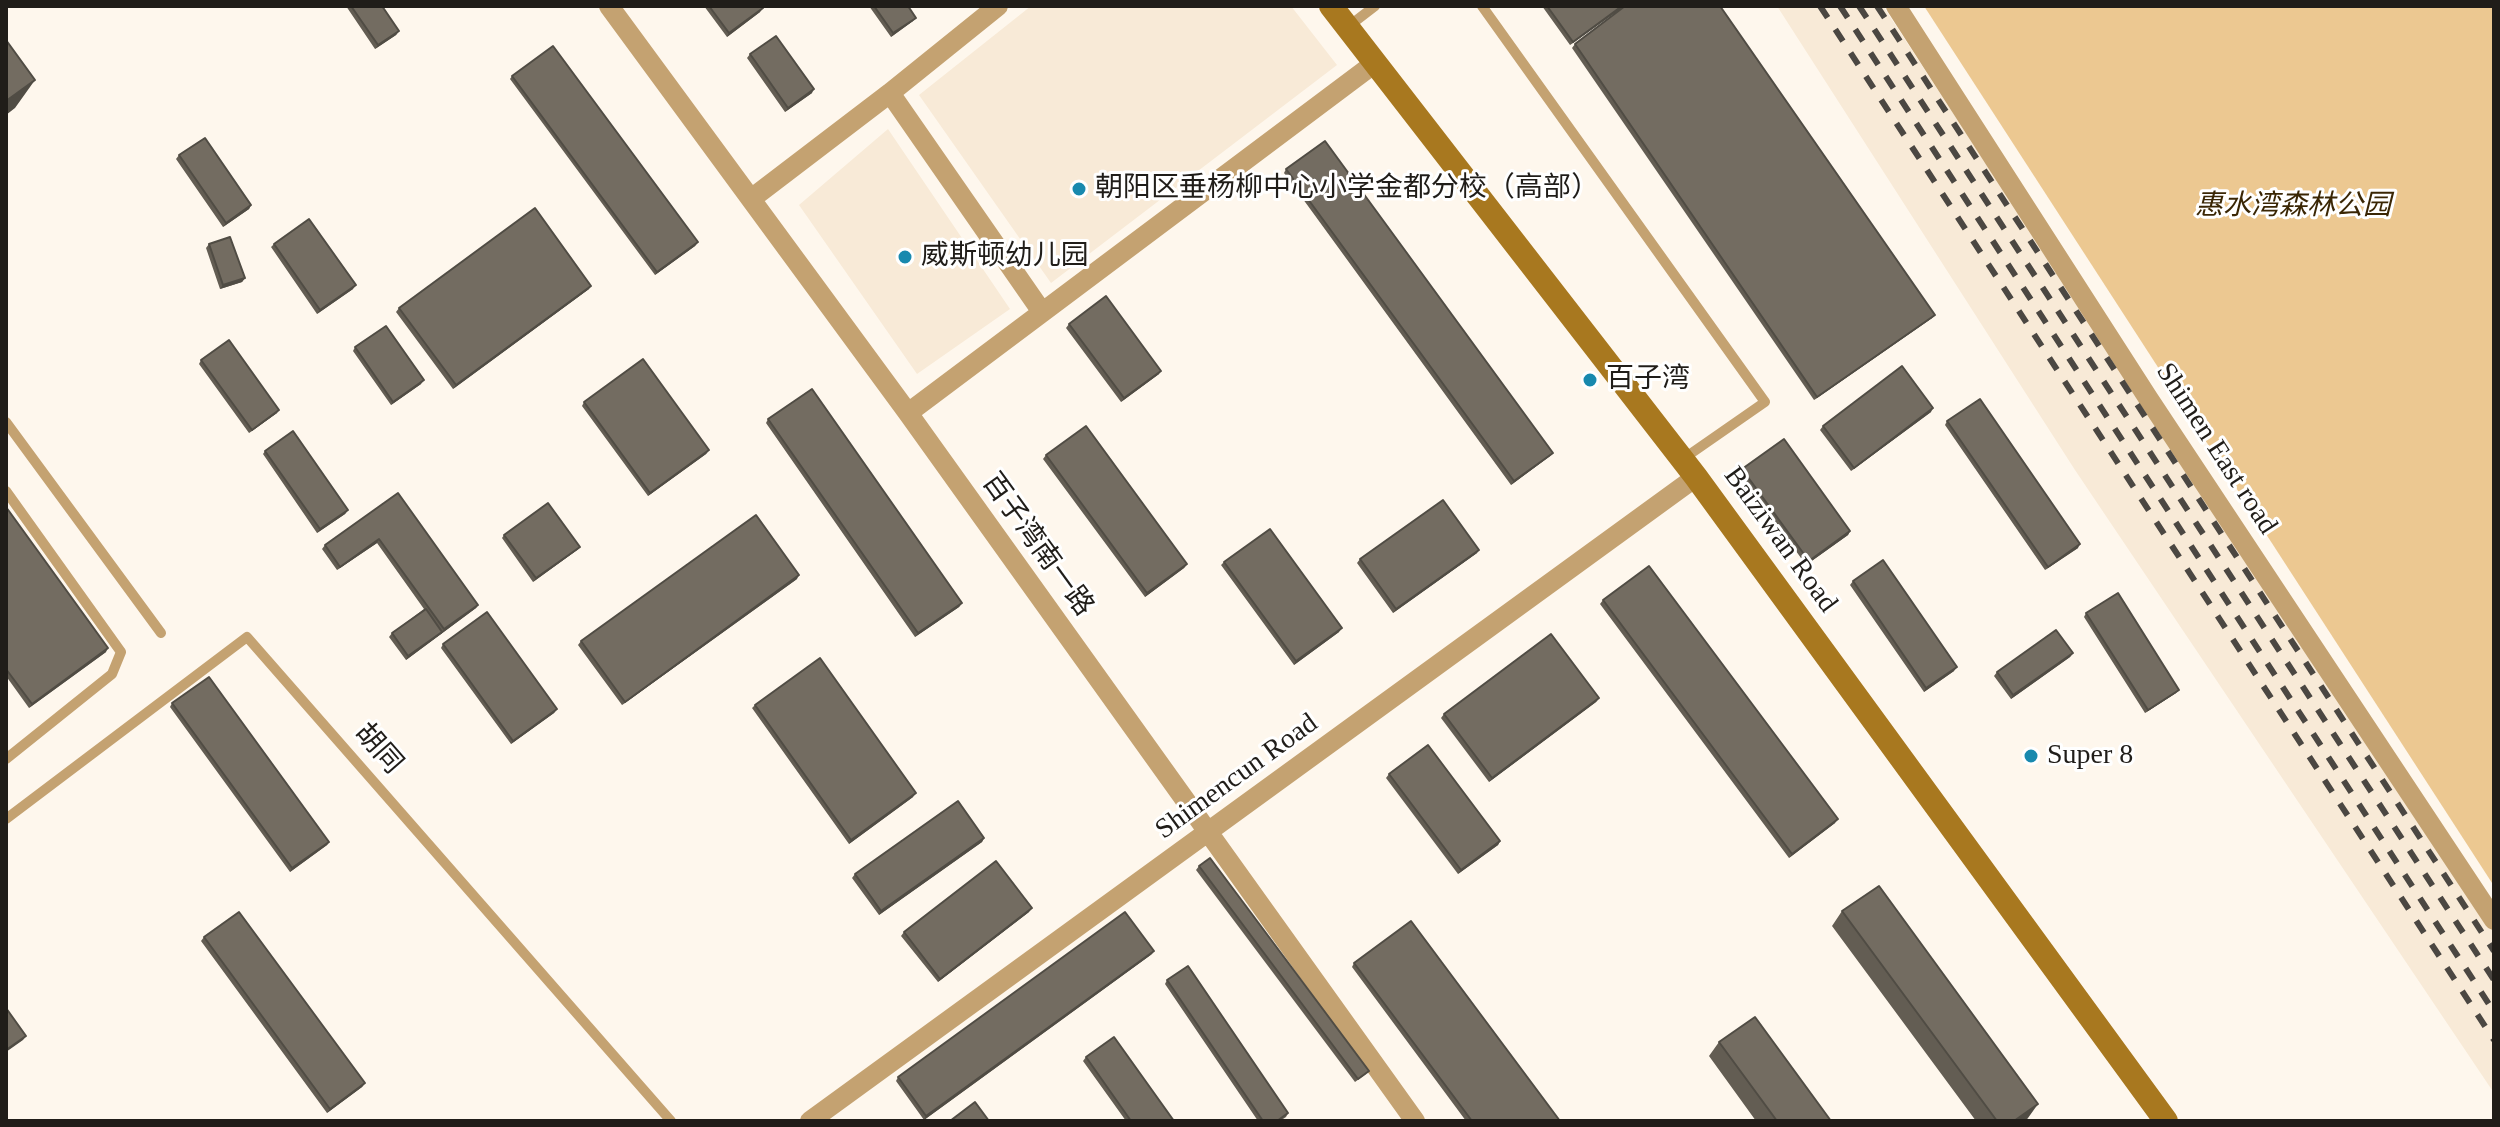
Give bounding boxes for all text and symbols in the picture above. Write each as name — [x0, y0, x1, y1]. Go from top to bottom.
place label: 朝阳区垂杨柳中心小学金都分校（高部） — [1095, 172, 1599, 206]
marker: 朝阳区垂杨柳中心小学金都分校（高部） — [1070, 180, 1088, 198]
park label: 惠水湾森林公园 — [2195, 190, 2391, 224]
place label: 威斯顿幼儿园 — [921, 240, 1089, 274]
marker: 威斯顿幼儿园 — [896, 248, 914, 266]
street label: Shimen East road — [2148, 357, 2284, 541]
place label: 百子湾 — [1606, 363, 1690, 397]
marker: 百子湾 — [1581, 371, 1599, 389]
street label: Baiziwan Road — [1716, 461, 1844, 619]
street label: 百子湾南一路 — [974, 467, 1100, 623]
street label: Shimencun Road — [1149, 707, 1325, 847]
street label: 胡同 — [347, 717, 409, 781]
place label: Super 8 — [2047, 739, 2133, 773]
marker: Super 8 — [2022, 747, 2040, 765]

